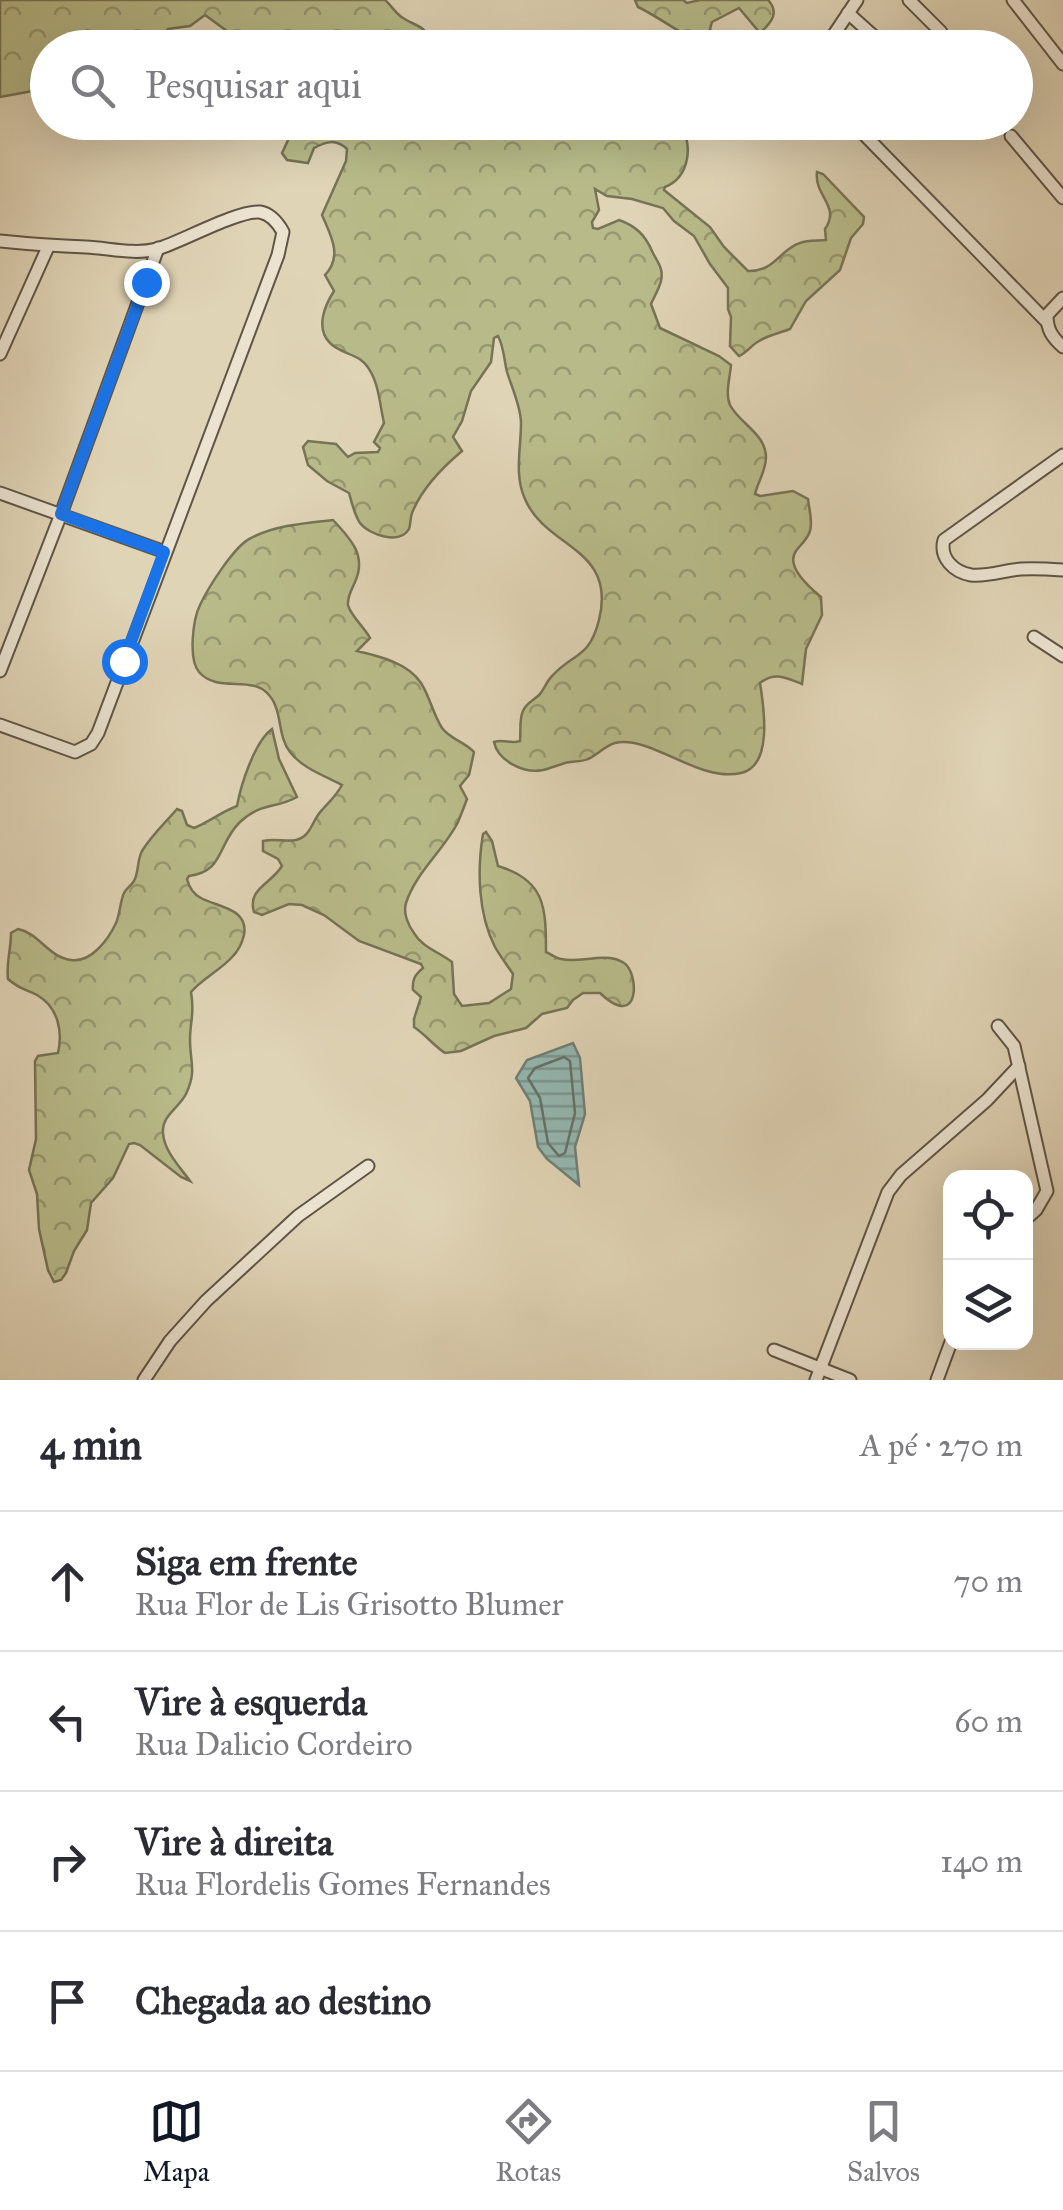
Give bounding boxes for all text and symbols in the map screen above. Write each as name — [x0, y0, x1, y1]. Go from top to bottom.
search box — [30, 30, 1033, 140]
icon: search — [65, 58, 120, 113]
text: Pesquisar aqui — [145, 62, 362, 108]
route end — [124, 260, 170, 306]
route start — [102, 639, 148, 685]
map controls — [943, 1170, 1033, 1350]
button: locate — [943, 1170, 1033, 1260]
button: layers — [943, 1260, 1033, 1350]
text: 4 min — [40, 1419, 142, 1471]
text: A pé · 270 m — [860, 1426, 1023, 1465]
text: Siga em frente — [135, 1539, 358, 1585]
icon: ahead — [40, 1554, 95, 1609]
text: 70 m — [954, 1562, 1023, 1601]
text: Rua Flor de Lis Grisotto Blumer — [135, 1585, 564, 1624]
text: Vire à esquerda — [135, 1679, 367, 1725]
icon: left — [40, 1694, 95, 1749]
text: 60 m — [954, 1702, 1023, 1741]
text: Rua Dalicio Cordeiro — [135, 1725, 413, 1764]
text: Vire à direita — [135, 1819, 333, 1865]
icon: right — [40, 1834, 95, 1889]
text: 140 m — [940, 1842, 1023, 1881]
text: Rua Flordelis Gomes Fernandes — [135, 1865, 551, 1904]
icon: arrive — [40, 1974, 95, 2029]
text: Chegada ao destino — [135, 1978, 431, 2024]
tab: Mapa — [143, 2094, 209, 2189]
tab: Rotas — [495, 2094, 561, 2189]
tab: Salvos — [847, 2094, 920, 2189]

